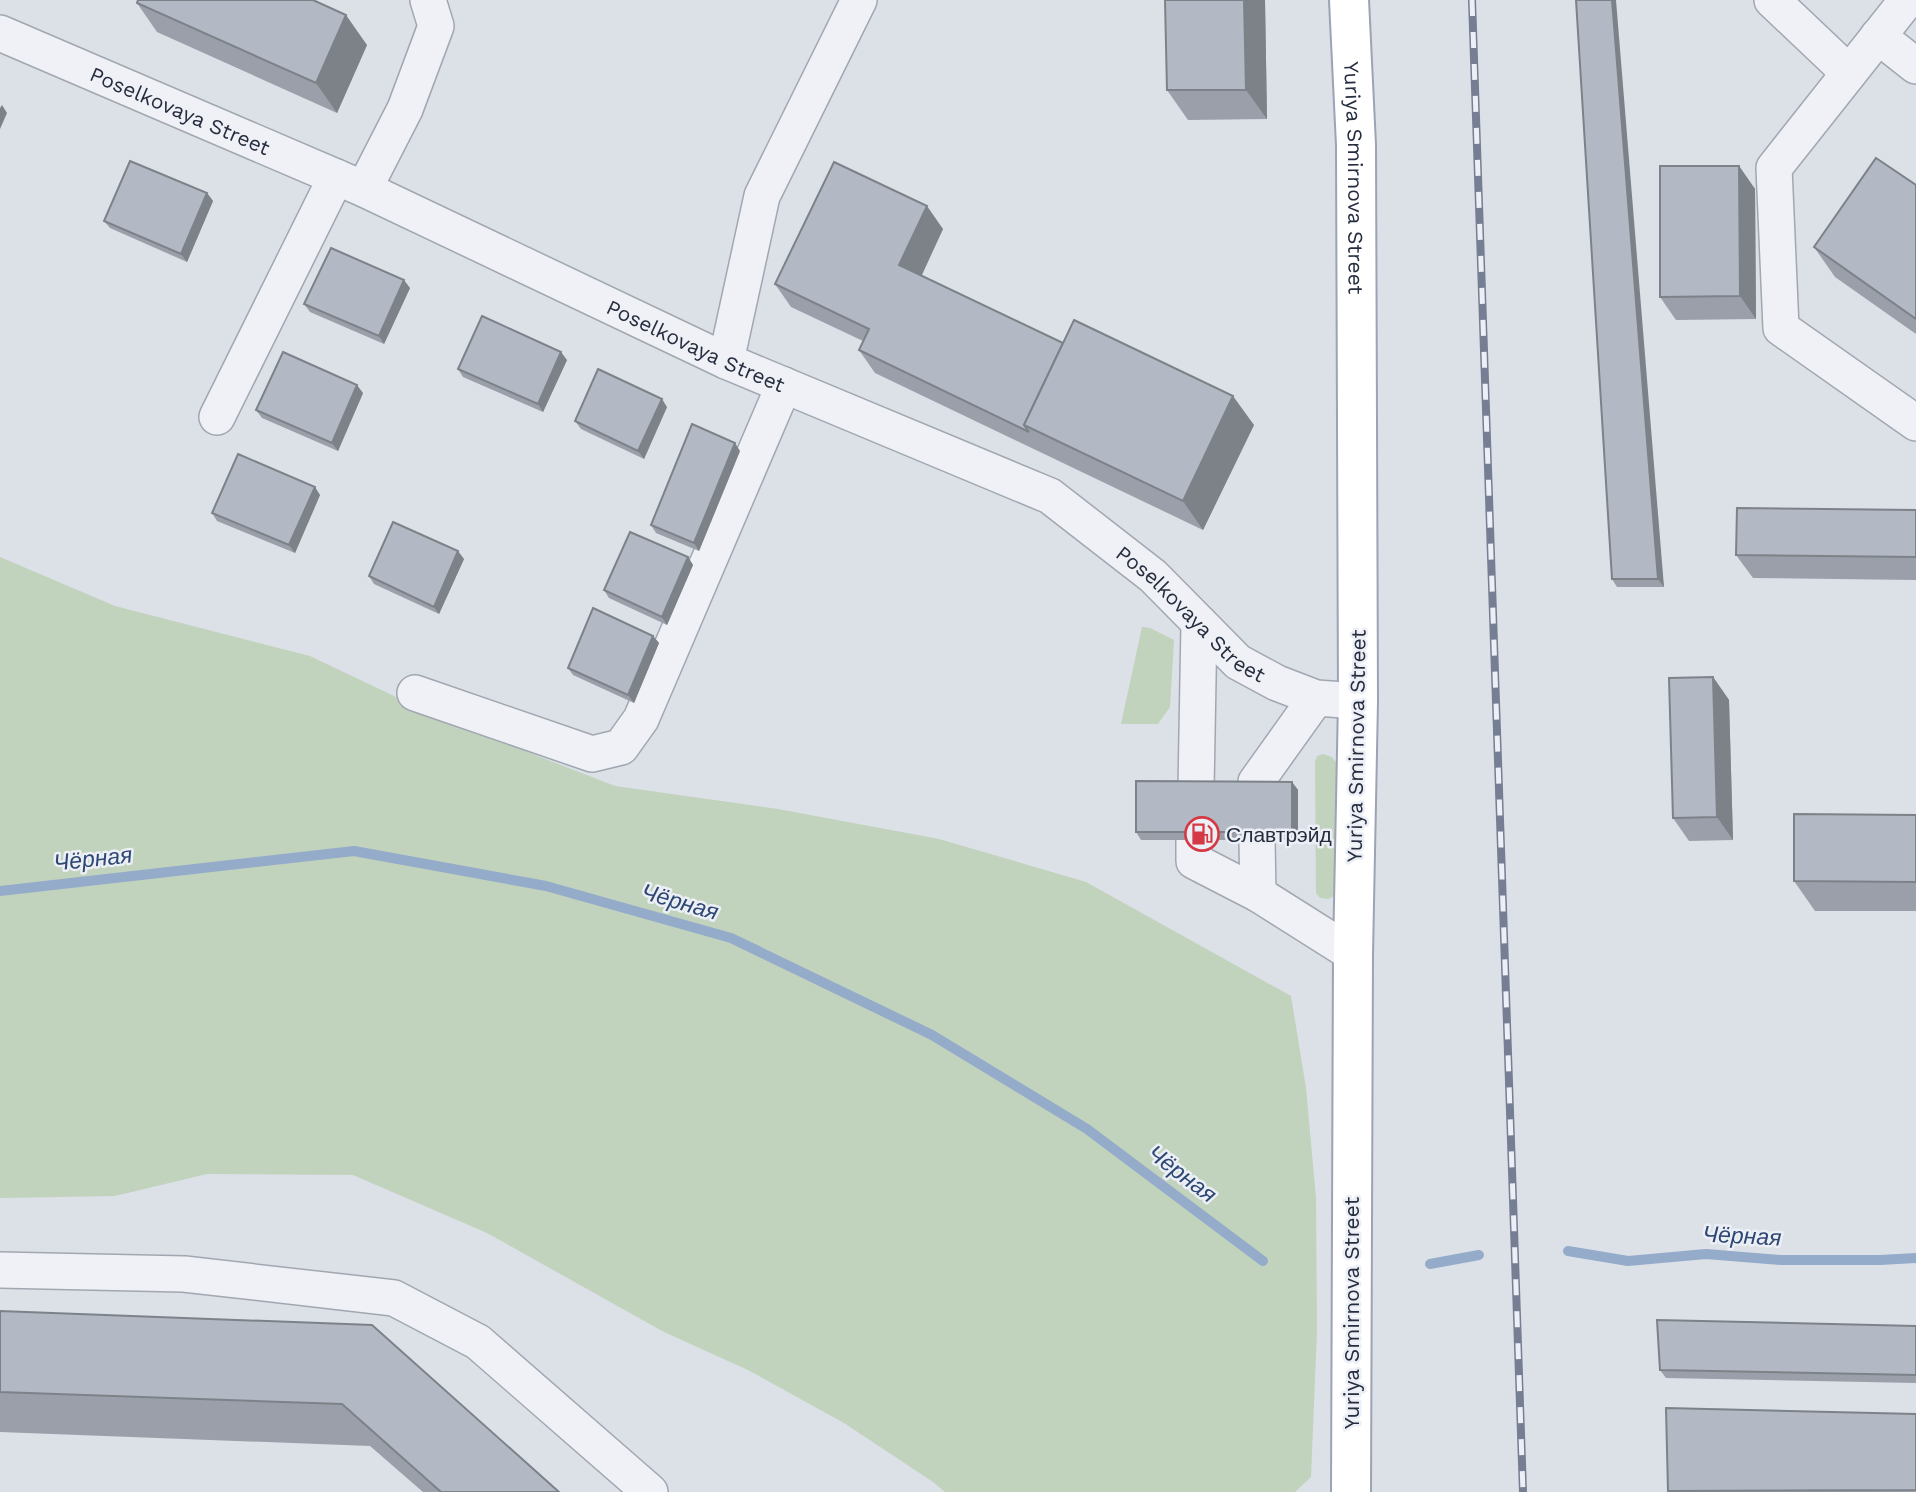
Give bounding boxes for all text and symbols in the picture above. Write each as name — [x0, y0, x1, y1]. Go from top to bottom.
street label: Poselkovaya Street — [86, 61, 274, 160]
street label: Yuriya Smirnova Street — [1339, 61, 1369, 294]
street label: Poselkovaya Street — [603, 294, 789, 397]
street label: Poselkovaya Street — [1111, 540, 1270, 687]
street label: Yuriya Smirnova Street — [1341, 629, 1371, 863]
fuel station icon: Славтрэйд — [1183, 815, 1221, 853]
place label: Славтрэйд — [1226, 822, 1332, 847]
water label: Чёрная — [52, 841, 134, 877]
water label: Чёрная — [638, 878, 722, 926]
water label: Чёрная — [1142, 1140, 1222, 1208]
street label: Yuriya Smirnova Street — [1339, 1196, 1364, 1429]
water label: Чёрная — [1702, 1220, 1782, 1252]

